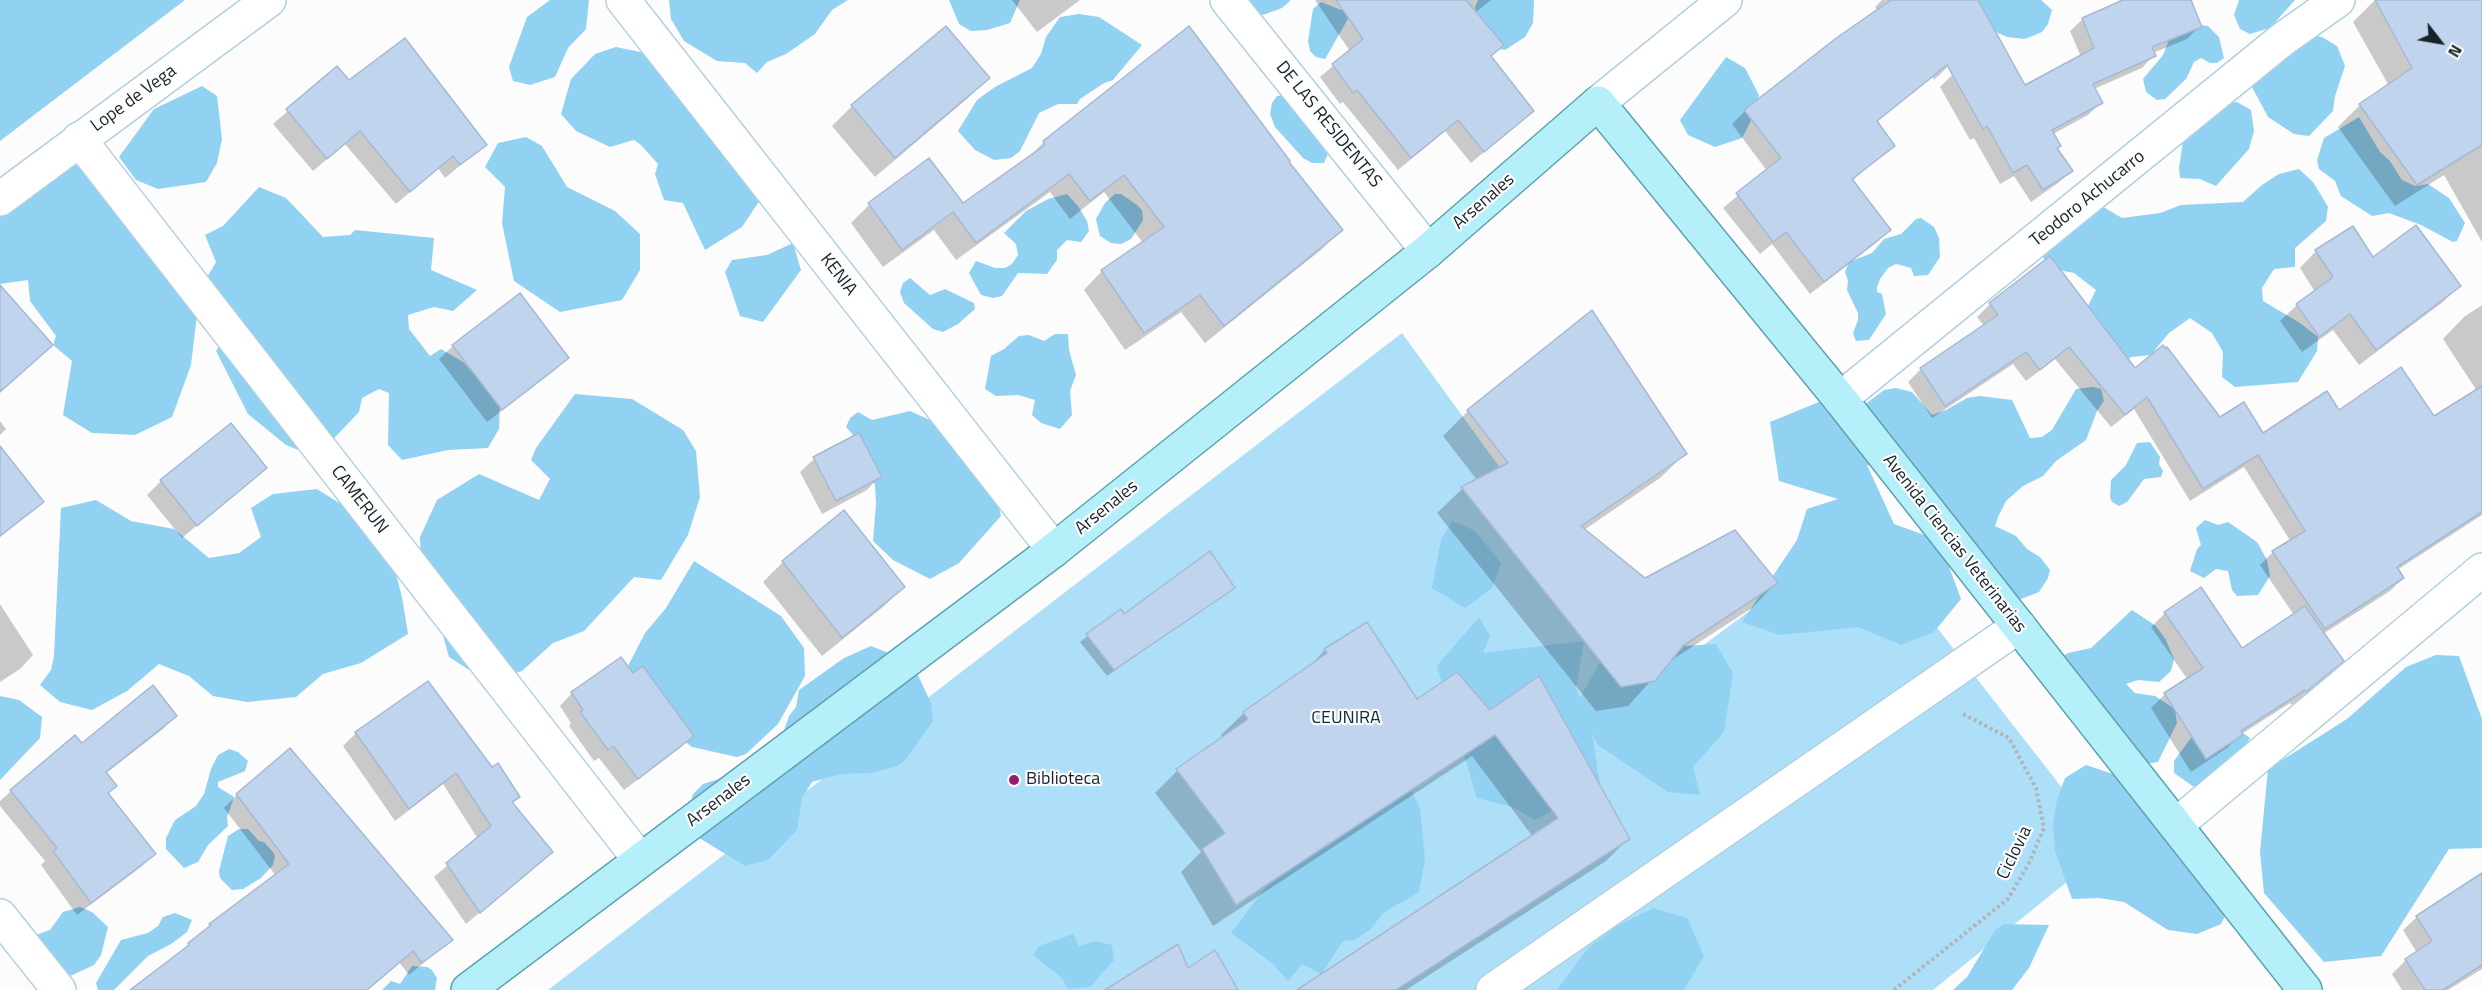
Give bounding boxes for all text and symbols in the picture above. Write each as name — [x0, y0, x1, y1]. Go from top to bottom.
north arrow — [2410, 12, 2470, 72]
text: N — [2442, 40, 2469, 62]
street label: DE LAS RESIDENTAS — [1270, 57, 1386, 193]
street label: Lope de Vega — [87, 61, 181, 137]
street label: Teodoro Achucarro — [2026, 146, 2150, 252]
street label: Arsenales — [1449, 169, 1519, 235]
street label: KENIA — [815, 250, 861, 300]
street label: Avenida Ciencias Veterinarias — [1878, 450, 2030, 638]
street label: CAMERUN — [326, 462, 392, 538]
street label: Arsenales — [1071, 476, 1143, 540]
park label: CEUNIRA — [1311, 708, 1381, 730]
place label: Biblioteca — [1026, 769, 1100, 791]
street label: Arsenales — [683, 770, 755, 832]
marker: Biblioteca — [1007, 773, 1021, 787]
street label: Ciclovia — [1993, 823, 2037, 883]

